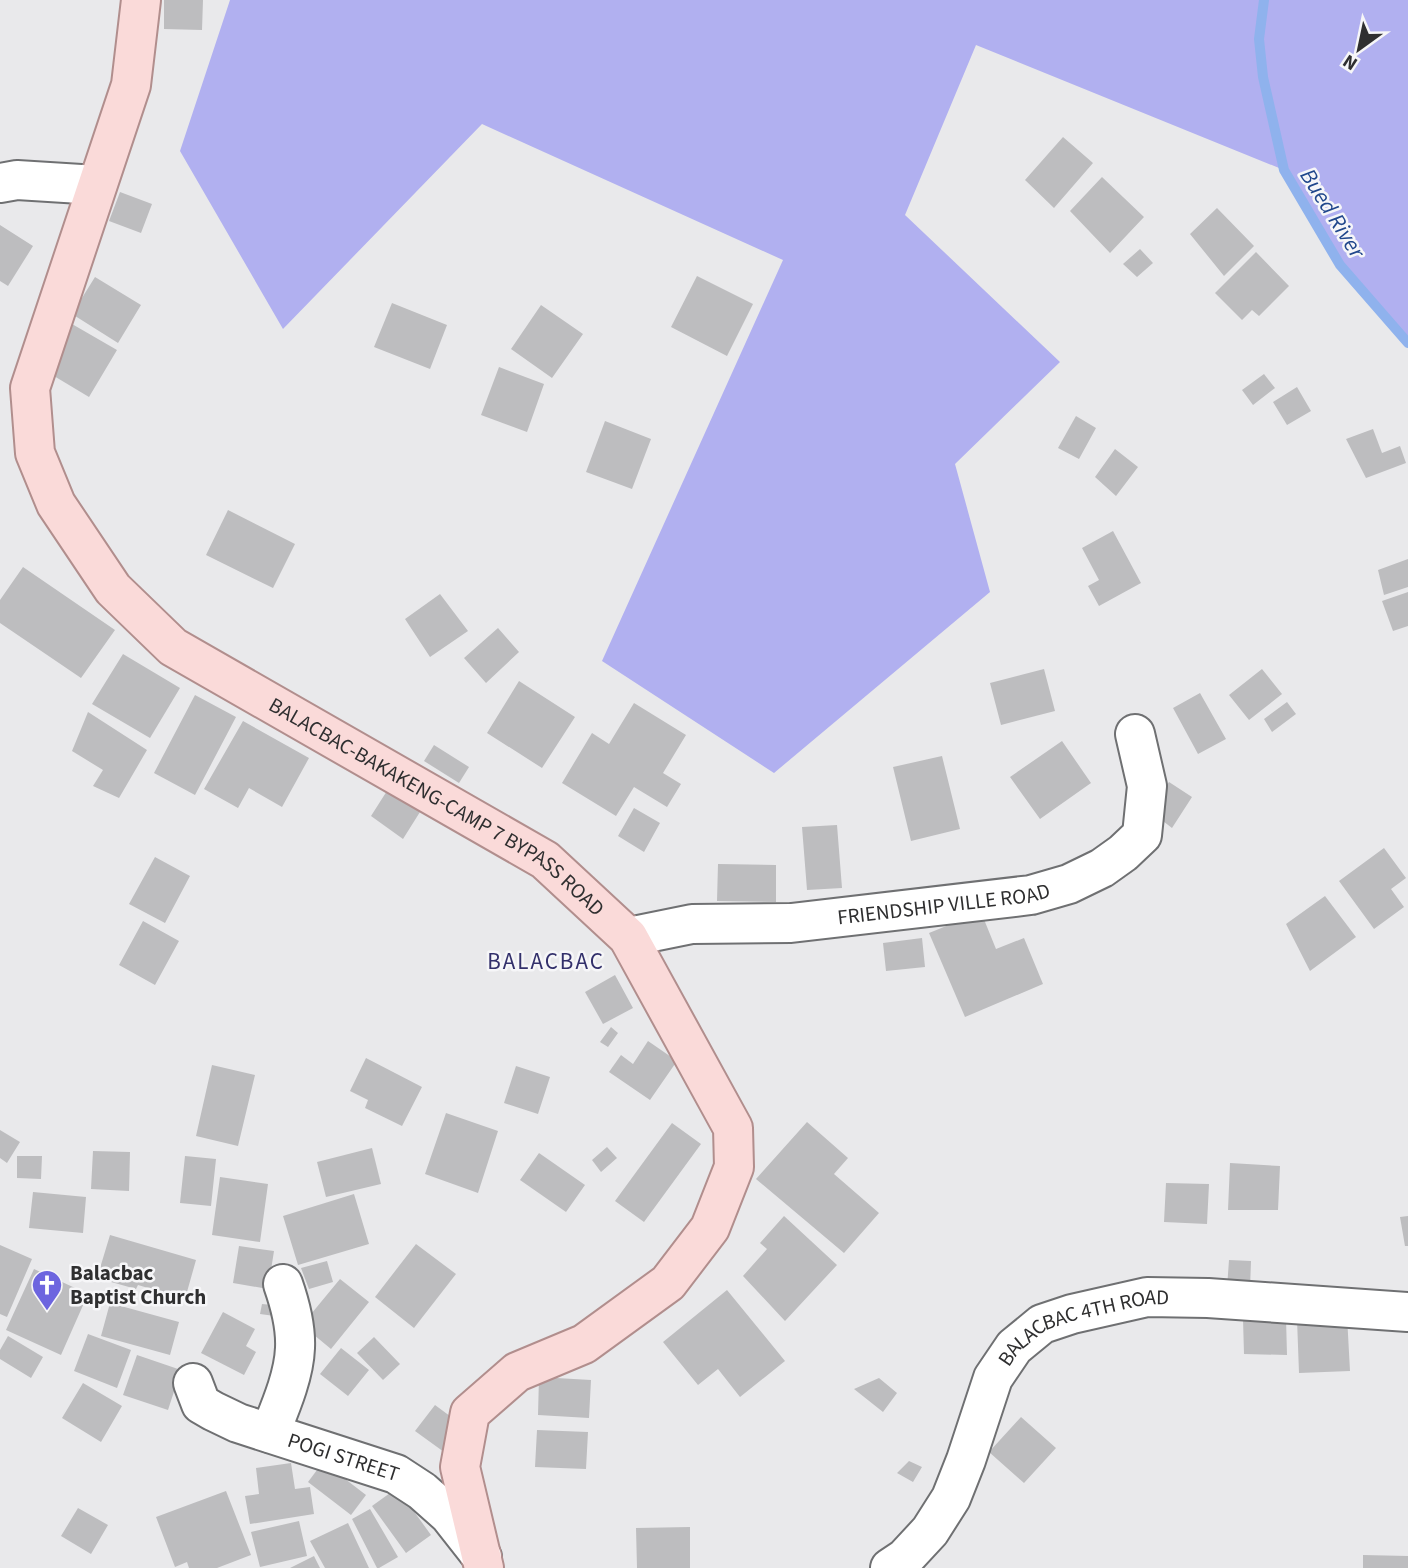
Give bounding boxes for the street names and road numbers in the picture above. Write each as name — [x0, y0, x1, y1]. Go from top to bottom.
street label: BALACBAC-BAKAKENG-CAMP 7 BYPASS ROAD — [263, 690, 611, 923]
street label: FRIENDSHIP VILLE ROAD — [836, 875, 1054, 932]
street label: BALACBAC 4TH ROAD — [990, 1282, 1169, 1372]
street label: POGI STREET — [284, 1425, 403, 1489]

